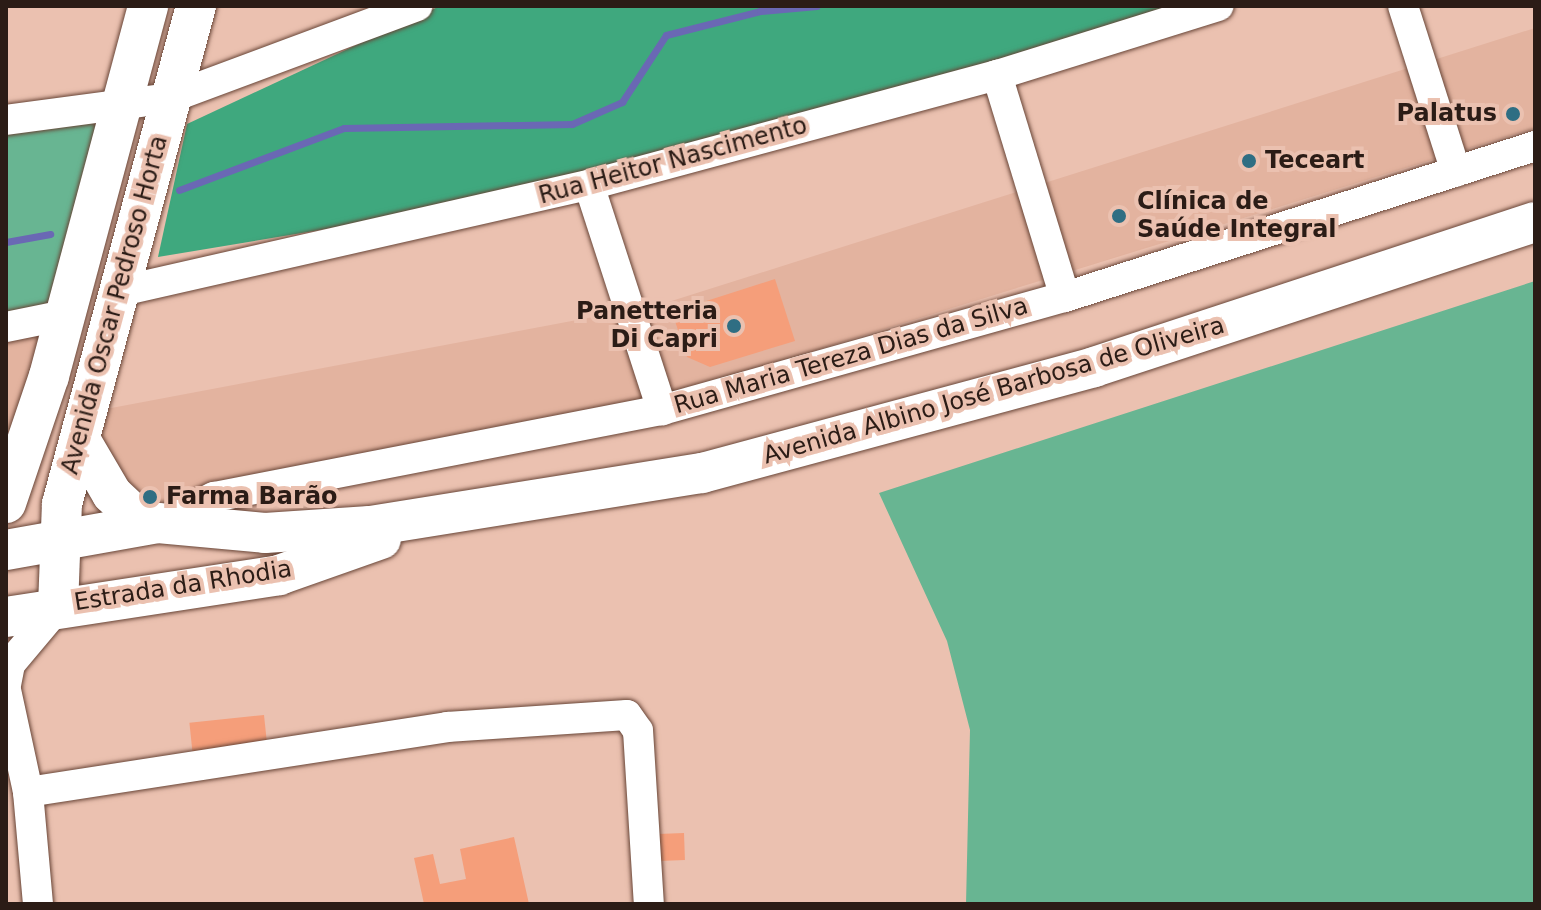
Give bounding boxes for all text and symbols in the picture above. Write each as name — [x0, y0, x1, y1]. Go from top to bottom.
place label: Palatus — [1397, 100, 1497, 128]
marker: Palatus — [1504, 105, 1522, 123]
street label: Rua Heitor Nascimento — [536, 111, 810, 211]
street label: Avenida Oscar Pedroso Horta — [56, 133, 174, 477]
place label: Teceart — [1265, 147, 1364, 175]
marker: Teceart — [1240, 152, 1258, 170]
place label: Clínica de Saúde Integral — [1137, 188, 1337, 244]
marker: Clínica de Saúde Integral — [1108, 205, 1130, 227]
street label: Rua Maria Tereza Dias da Silva — [671, 292, 1031, 420]
place label: Panetteria Di Capri — [576, 298, 718, 354]
street label: Avenida Albino José Barbosa de Oliveira — [760, 311, 1228, 471]
marker: Panetteria Di Capri — [725, 317, 743, 335]
place label: Farma Barão — [166, 483, 338, 511]
marker: Farma Barão — [141, 488, 159, 506]
street label: Estrada da Rhodia — [72, 555, 294, 617]

